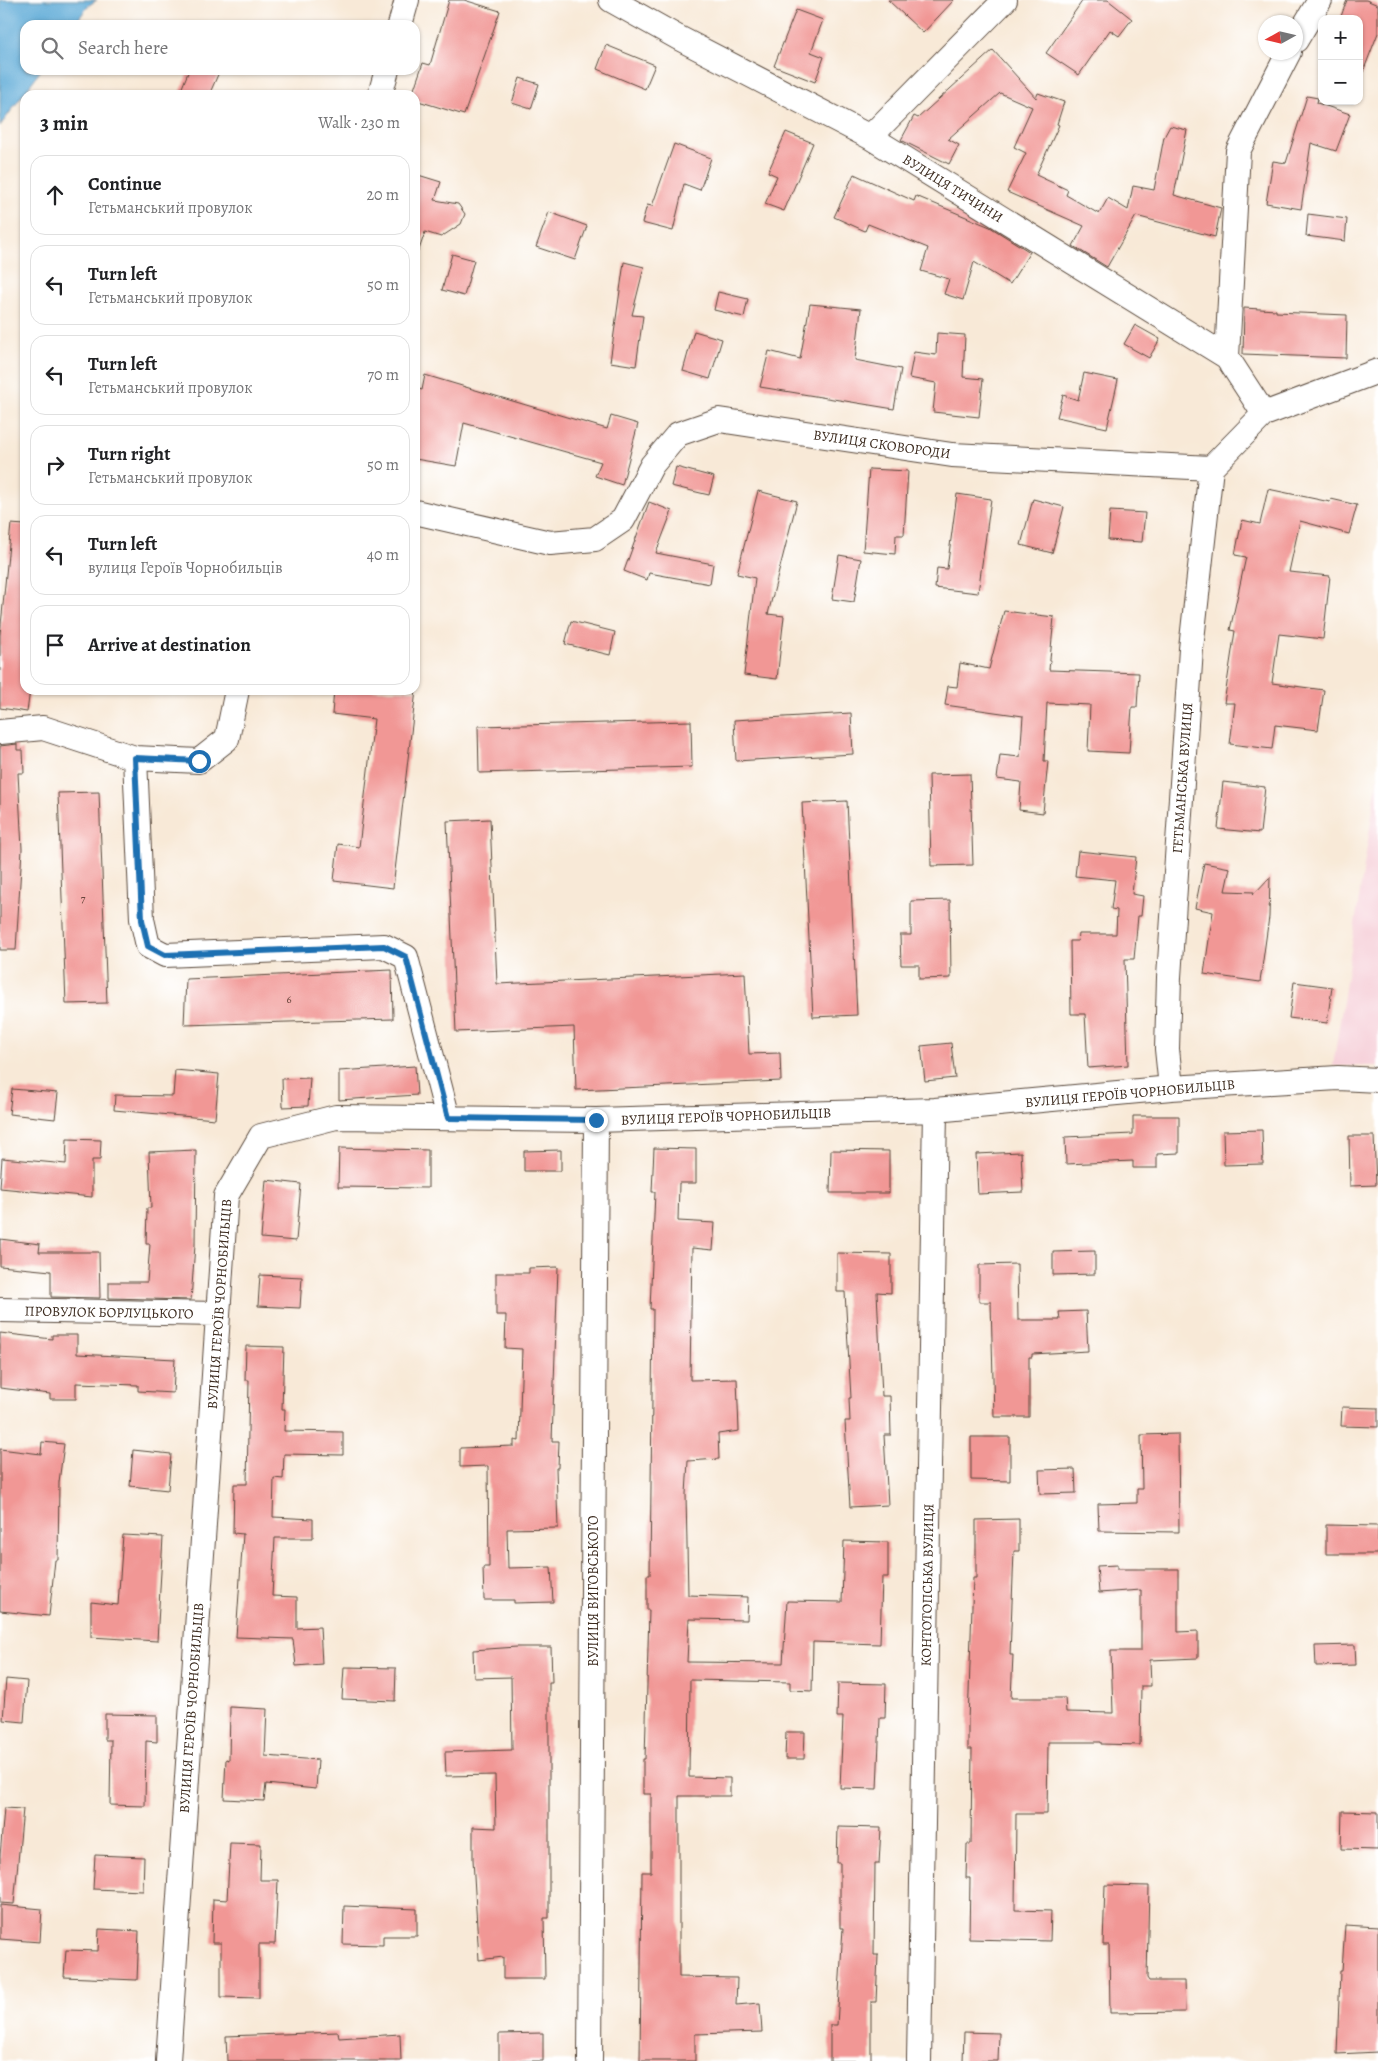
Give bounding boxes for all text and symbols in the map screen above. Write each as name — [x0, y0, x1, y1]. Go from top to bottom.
north arrow — [1258, 15, 1303, 60]
map controls — [1318, 15, 1363, 105]
button: + — [1318, 15, 1363, 60]
search box — [20, 20, 420, 75]
icon: search — [38, 34, 66, 62]
text: Search here — [78, 35, 168, 61]
button: − — [1318, 60, 1363, 105]
text: 3 min — [40, 109, 88, 137]
text: Walk · 230 m — [318, 112, 400, 134]
street label: ВУЛИЦЯ ТИЧИНИ — [899, 150, 1007, 227]
text: Continue — [88, 171, 162, 197]
icon: ahead — [41, 181, 69, 209]
text: 20 m — [366, 184, 399, 206]
text: Гетьманський провулок — [88, 197, 253, 219]
text: Turn left — [88, 261, 157, 287]
icon: left — [41, 271, 69, 299]
text: 50 m — [367, 274, 399, 296]
text: Гетьманський провулок — [88, 287, 253, 309]
text: Turn left — [88, 351, 157, 377]
icon: left — [41, 361, 69, 389]
text: 70 m — [367, 364, 399, 386]
text: Гетьманський провулок — [88, 377, 253, 399]
street label: ВУЛИЦЯ СКОВОРОДИ — [812, 425, 952, 464]
text: Turn right — [88, 441, 170, 467]
icon: right — [41, 451, 69, 479]
text: 50 m — [367, 454, 399, 476]
text: Гетьманський провулок — [88, 467, 253, 489]
text: Turn left — [88, 531, 157, 557]
icon: left — [41, 541, 69, 569]
text: 40 m — [367, 544, 399, 566]
text: вулиця Героїв Чорнобильців — [88, 557, 283, 579]
icon: arrive — [41, 631, 69, 659]
text: Arrive at destination — [88, 632, 251, 658]
street label: ГЕТЬМАНСЬКА ВУЛИЦЯ — [1168, 702, 1197, 854]
route start — [188, 750, 211, 773]
house number: 7 — [81, 891, 86, 906]
house number: 6 — [286, 992, 292, 1007]
street label: ВУЛИЦЯ ГЕРОЇВ ЧОРНОБИЛЬЦІВ — [1024, 1075, 1236, 1112]
street label: ВУЛИЦЯ ГЕРОЇВ ЧОРНОБИЛЬЦІВ — [620, 1103, 832, 1130]
route end — [585, 1109, 608, 1132]
street label: ВУЛИЦЯ ГЕРОЇВ ЧОРНОБИЛЬЦІВ — [203, 1198, 236, 1410]
street label: ПРОВУЛОК БОРЛУЦЬКОГО — [24, 1302, 194, 1323]
street label: КОНТОТОПСЬКА ВУЛИЦЯ — [917, 1503, 938, 1667]
street label: ВУЛИЦЯ ВИГОВСЬКОГО — [584, 1515, 603, 1667]
street label: ВУЛИЦЯ ГЕРОЇВ ЧОРНОБИЛЬЦІВ — [175, 1602, 208, 1814]

